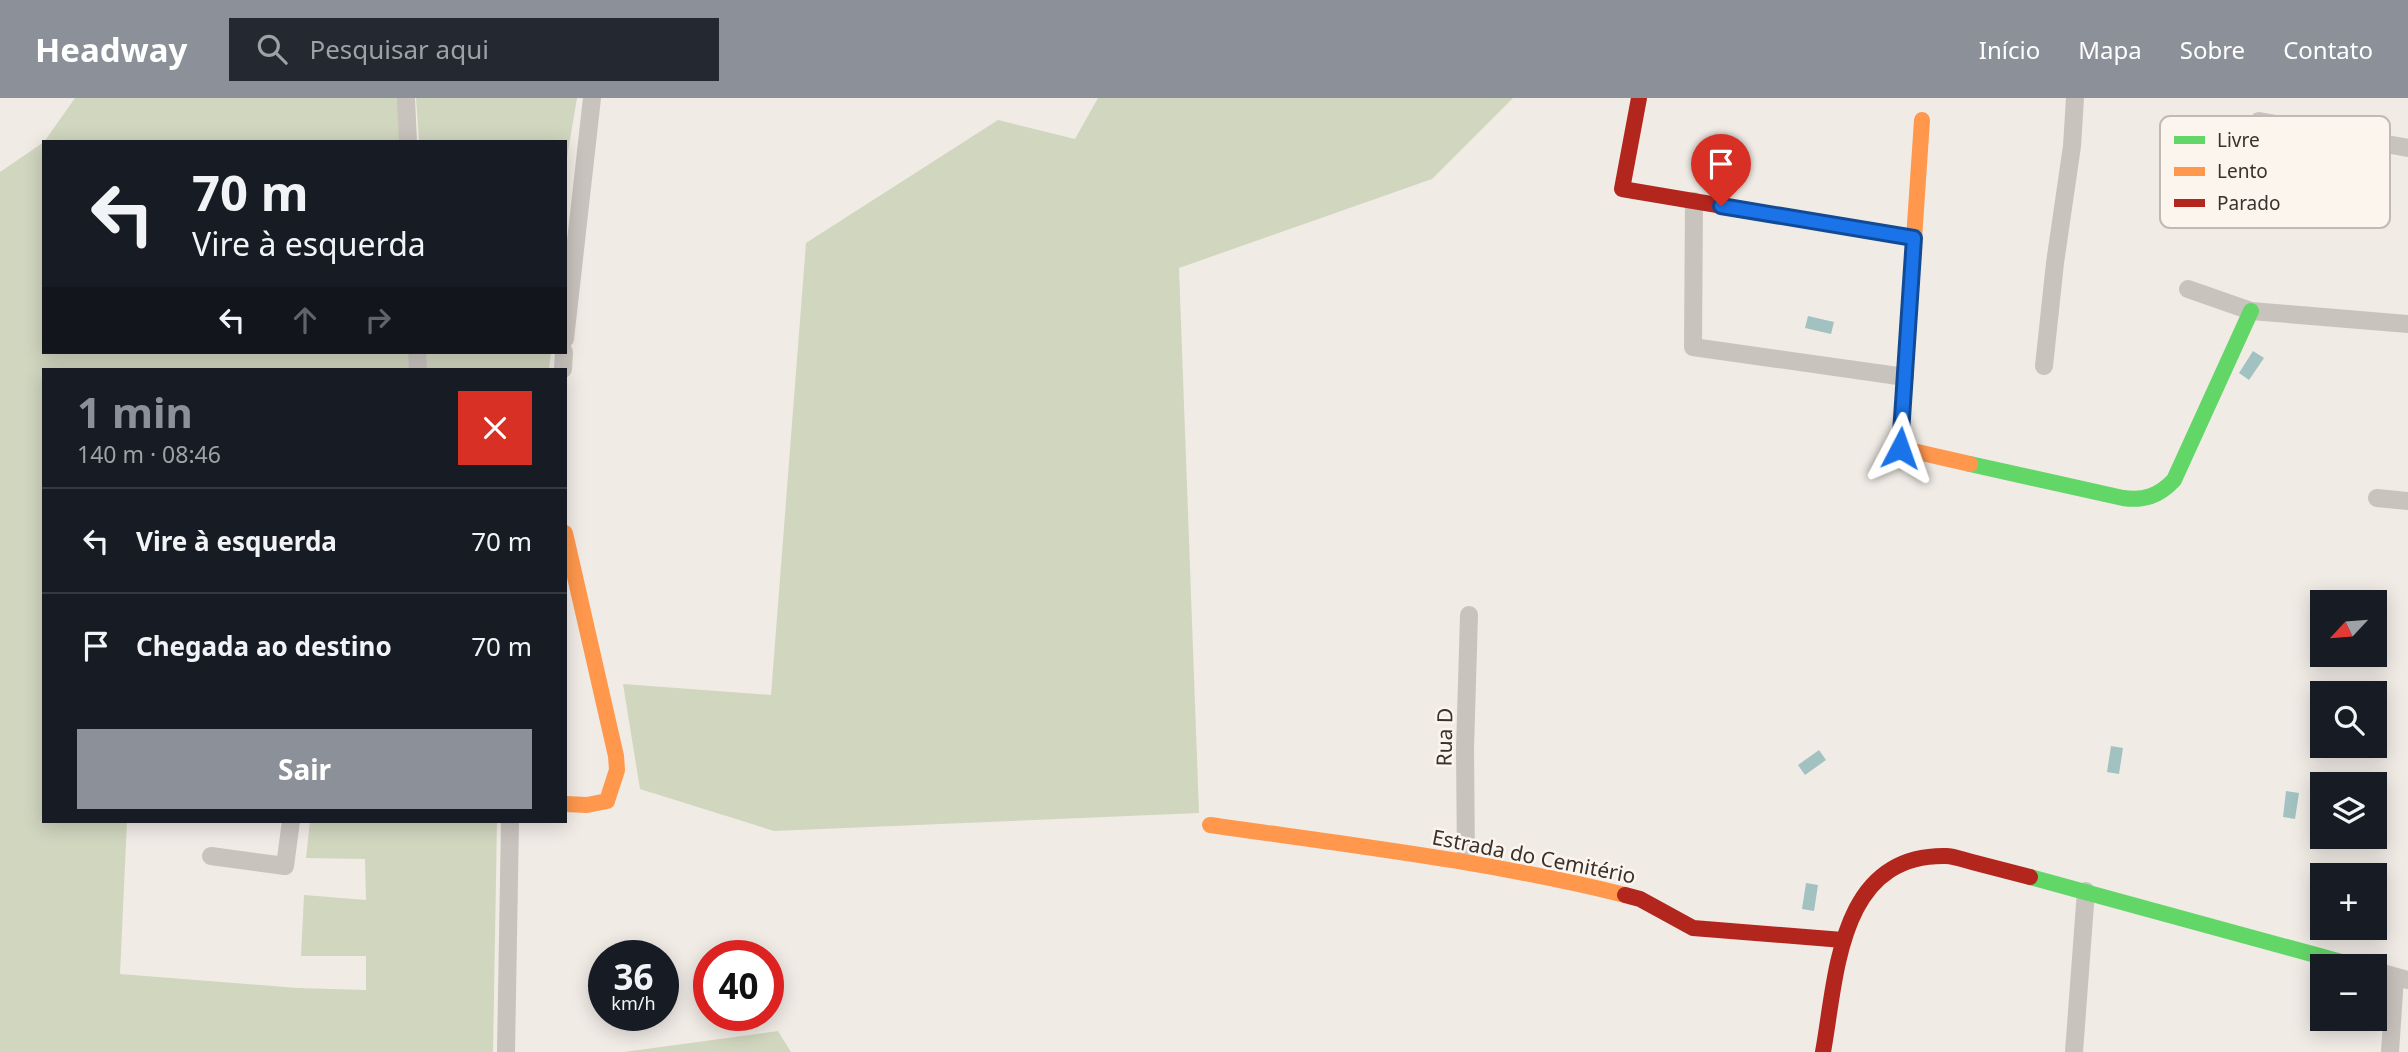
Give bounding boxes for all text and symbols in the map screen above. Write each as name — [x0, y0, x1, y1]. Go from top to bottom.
search box — [229, 18, 719, 81]
text: Headway — [35, 27, 187, 72]
icon: search — [253, 30, 291, 68]
text: Pesquisar aqui — [309, 31, 489, 67]
text: Início — [1979, 33, 2040, 66]
text: Mapa — [2078, 33, 2142, 66]
text: Sobre — [2180, 33, 2245, 66]
text: Contato — [2283, 33, 2373, 66]
legend — [2160, 116, 2390, 228]
text: Livre — [2217, 127, 2260, 153]
pin — [1691, 134, 1751, 206]
icon: arrive — [1702, 145, 1740, 183]
text: Lento — [2217, 158, 2268, 184]
text: 70 m — [192, 159, 309, 225]
icon: left — [77, 168, 168, 259]
text: Parado — [2217, 190, 2280, 216]
text: Vire à esquerda — [192, 222, 426, 265]
icon: left — [213, 301, 251, 339]
icon: ahead — [286, 301, 324, 339]
icon: right — [359, 301, 397, 339]
text: 1 min — [77, 383, 193, 440]
button: close — [458, 391, 532, 465]
position arrow — [1863, 411, 1937, 485]
text: 140 m · 08:46 — [77, 438, 221, 470]
icon: left — [77, 522, 115, 560]
text: Vire à esquerda — [136, 523, 337, 559]
text: 70 m — [471, 523, 532, 559]
north arrow — [2310, 590, 2387, 667]
map controls — [2310, 590, 2387, 1031]
icon: arrive — [77, 627, 115, 665]
text: Chegada ao destino — [136, 628, 392, 664]
text: 70 m — [471, 628, 532, 664]
button: search — [2310, 681, 2387, 758]
street label: Rua D — [1429, 707, 1459, 767]
button: Sair — [77, 729, 532, 809]
button: layers — [2310, 772, 2387, 849]
street label: Estrada do Cemitério — [1430, 823, 1638, 889]
button: + — [2310, 863, 2387, 940]
speed limit sign: 40 — [693, 940, 784, 1031]
text: 36 — [613, 953, 654, 1000]
button: − — [2310, 954, 2387, 1031]
text: km/h — [611, 991, 656, 1015]

